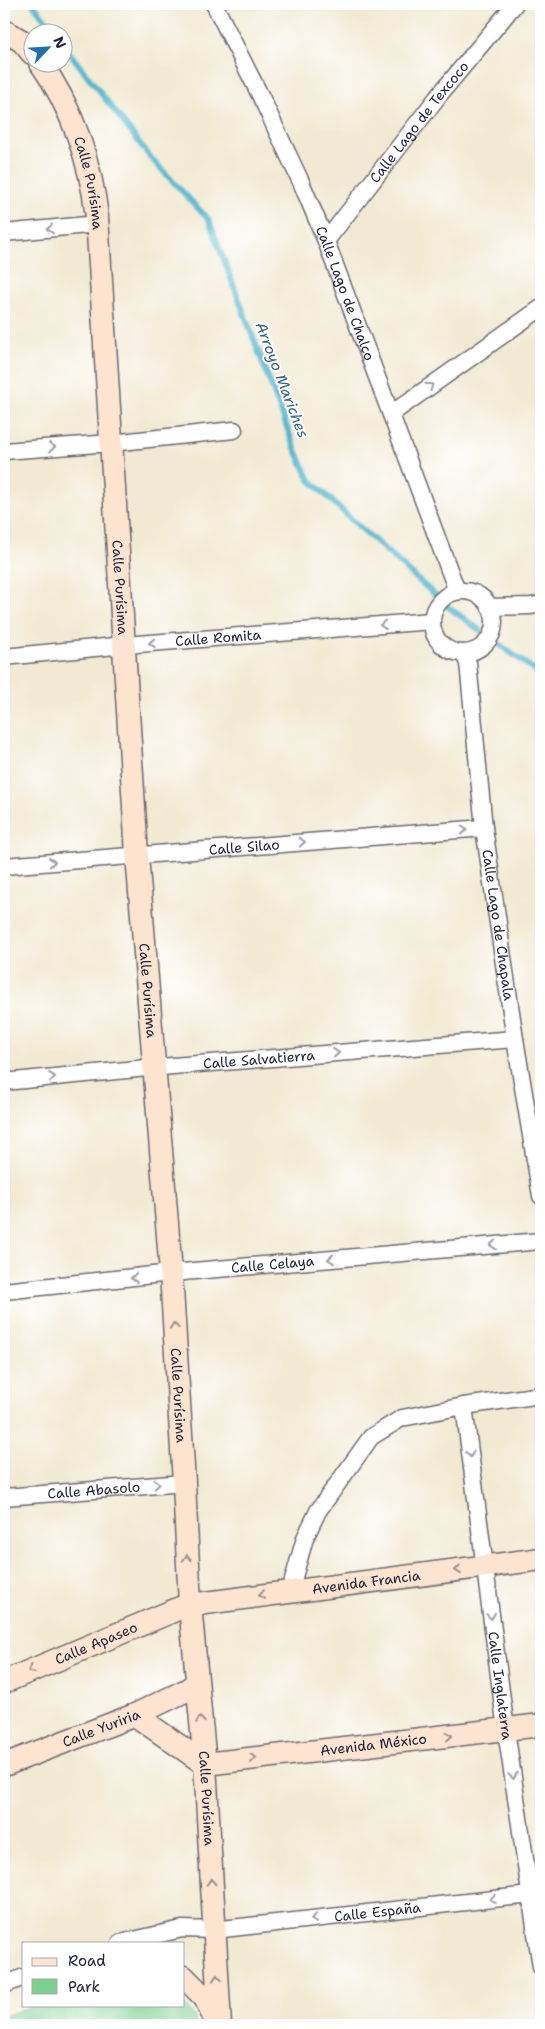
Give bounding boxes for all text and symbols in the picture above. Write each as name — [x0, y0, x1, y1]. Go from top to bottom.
north arrow — [22, 22, 72, 72]
text: N — [49, 34, 70, 51]
street label: Calle Lago de Texcoco — [366, 58, 472, 186]
street label: Calle Purísima — [70, 134, 107, 230]
street label: Calle Lago de Chalco — [312, 223, 379, 363]
one-way arrow — [46, 224, 54, 235]
water label: Arroyo Mariches — [251, 319, 313, 441]
one-way arrow — [425, 383, 434, 392]
one-way arrow — [49, 442, 57, 453]
street label: Calle Purísima — [108, 539, 132, 636]
one-way arrow — [379, 619, 387, 630]
street label: Calle Romita — [175, 625, 262, 650]
one-way arrow — [147, 637, 155, 648]
one-way arrow — [460, 824, 468, 835]
street label: Calle Silao — [208, 835, 280, 859]
one-way arrow — [298, 837, 306, 848]
street label: Calle Lago de Chapala — [478, 848, 518, 1002]
one-way arrow — [49, 857, 57, 868]
street label: Calle Purísima — [135, 942, 161, 1039]
street label: Calle Salvatierra — [202, 1046, 316, 1073]
one-way arrow — [332, 1047, 340, 1058]
one-way arrow — [49, 1072, 57, 1083]
one-way arrow — [488, 1239, 496, 1250]
street label: Calle Celaya — [230, 1252, 315, 1277]
one-way arrow — [327, 1253, 335, 1264]
one-way arrow — [130, 1272, 138, 1283]
one-way arrow — [169, 1321, 180, 1329]
street label: Calle Purísima — [167, 1347, 191, 1444]
one-way arrow — [464, 1451, 475, 1459]
street label: Calle Abasolo — [47, 1477, 141, 1503]
one-way arrow — [153, 1479, 161, 1490]
one-way arrow — [182, 1553, 193, 1561]
one-way arrow — [454, 1564, 463, 1574]
street label: Avenida Francia — [311, 1566, 422, 1598]
one-way arrow — [258, 1589, 266, 1600]
one-way arrow — [485, 1611, 495, 1620]
street label: Calle Apaseo — [52, 1618, 140, 1669]
street label: Calle Inglaterra — [484, 1630, 516, 1741]
one-way arrow — [27, 1664, 36, 1675]
street label: Calle Yuriria — [60, 1705, 143, 1751]
one-way arrow — [195, 1715, 206, 1723]
street label: Avenida México — [319, 1729, 428, 1760]
one-way arrow — [446, 1731, 454, 1742]
street label: Calle Purísima — [195, 1750, 219, 1846]
one-way arrow — [250, 1753, 258, 1764]
one-way arrow — [507, 1773, 518, 1781]
one-way arrow — [205, 1878, 216, 1886]
one-way arrow — [489, 1893, 497, 1904]
street label: Calle España — [333, 1898, 422, 1926]
one-way arrow — [310, 1913, 318, 1924]
legend — [22, 1942, 185, 2006]
text: Road — [68, 1951, 106, 1971]
one-way arrow — [211, 1974, 222, 1982]
text: Park — [68, 1977, 100, 1997]

